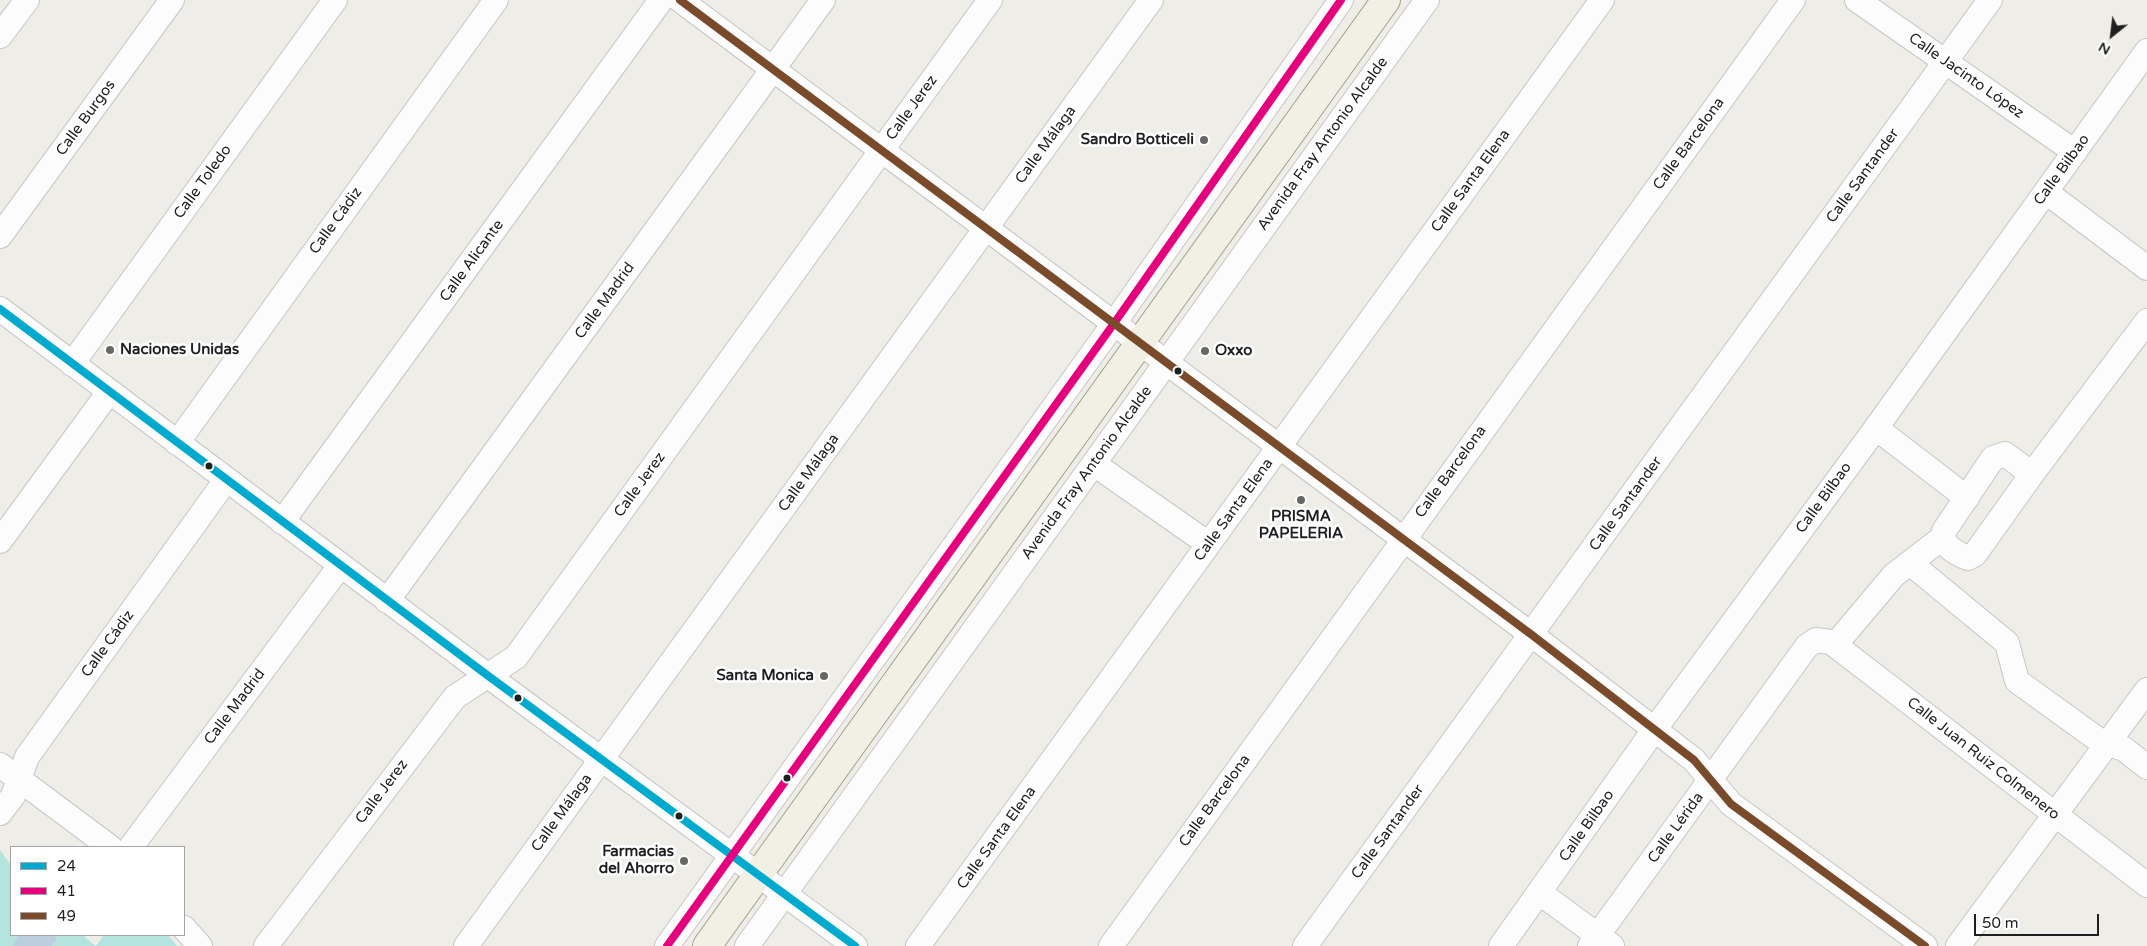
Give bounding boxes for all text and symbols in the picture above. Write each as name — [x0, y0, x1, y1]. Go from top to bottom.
north arrow — [2087, 10, 2137, 60]
street label: Calle Jacinto López — [1905, 29, 2027, 123]
text: N — [2095, 38, 2114, 59]
street label: Avenida Fray Antonio Alcalde — [1254, 54, 1392, 234]
street label: Calle Jerez — [882, 72, 942, 144]
street label: Calle Burgos — [52, 77, 120, 159]
street label: Calle Barcelona — [1649, 94, 1729, 194]
street label: Calle Málaga — [1012, 103, 1080, 187]
street label: Calle Santander — [1823, 125, 1903, 227]
street label: Calle Santa Elena — [1428, 126, 1514, 236]
place label: Sandro Botticeli — [1081, 131, 1194, 149]
street label: Calle Bilbao — [2030, 131, 2094, 209]
marker: Sandro Botticeli — [1198, 134, 1210, 146]
street label: Calle Toledo — [170, 142, 236, 222]
street label: Calle Cádiz — [306, 184, 366, 258]
street label: Calle Alicante — [436, 217, 508, 305]
street label: Calle Madrid — [571, 259, 639, 343]
place label: Naciones Unidas — [120, 341, 239, 359]
place label: Oxxo — [1215, 342, 1252, 360]
marker: Naciones Unidas — [104, 344, 116, 356]
marker: Oxxo — [1199, 345, 1211, 357]
unlabelled marker — [1173, 366, 1183, 376]
street label: Avenida Fray Antonio Alcalde — [1018, 383, 1156, 563]
street label: Calle Barcelona — [1411, 422, 1491, 522]
street label: Calle Málaga — [775, 431, 843, 515]
street label: Calle Jerez — [610, 449, 670, 521]
street label: Calle Santander — [1586, 453, 1666, 555]
street label: Calle Santa Elena — [1191, 455, 1277, 565]
street label: Calle Bilbao — [1792, 459, 1856, 537]
unlabelled marker — [204, 461, 214, 471]
marker: PRISMA PAPELERIA — [1295, 494, 1307, 506]
place label: PRISMA PAPELERIA — [1259, 508, 1343, 543]
street label: Calle Cádiz — [78, 607, 138, 681]
street label: Calle Madrid — [201, 666, 269, 748]
place label: Santa Monica — [717, 667, 814, 685]
marker: Santa Monica — [818, 670, 830, 682]
unlabelled marker — [513, 693, 523, 703]
street label: Calle Juan Ruiz Colmenero — [1903, 694, 2063, 824]
street label: Calle Barcelona — [1175, 751, 1255, 851]
street label: Calle Jerez — [352, 756, 412, 828]
street label: Calle Málaga — [528, 771, 596, 855]
unlabelled marker — [782, 773, 792, 783]
street label: Calle Santander — [1348, 781, 1428, 883]
street label: Calle Santa Elena — [954, 783, 1040, 893]
street label: Calle Bilbao — [1556, 787, 1618, 865]
street label: Calle Lérida — [1644, 789, 1708, 867]
unlabelled marker — [674, 811, 684, 821]
place label: Farmacias del Ahorro — [599, 843, 674, 878]
legend — [10, 846, 185, 936]
marker: Farmacias del Ahorro — [678, 855, 690, 867]
text: 24 — [57, 857, 76, 875]
text: 41 — [57, 882, 76, 900]
scale bar — [1977, 904, 2102, 936]
text: 49 — [57, 907, 76, 925]
text: 50 m — [1982, 914, 2019, 932]

